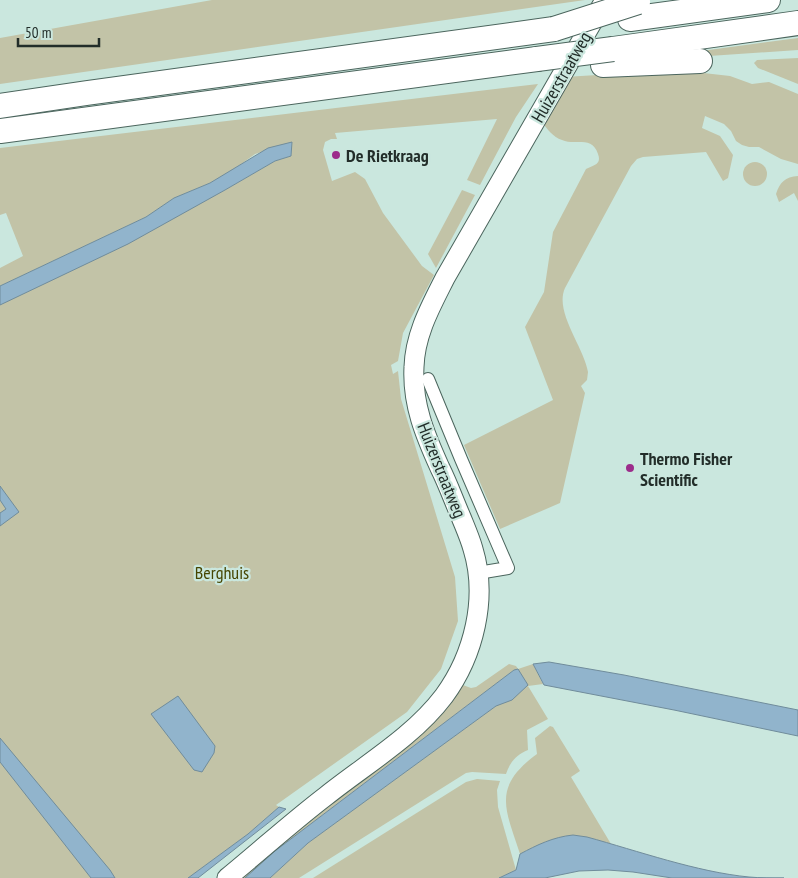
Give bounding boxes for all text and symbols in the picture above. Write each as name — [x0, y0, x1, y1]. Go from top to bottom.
scale bar — [18, 15, 99, 47]
text: 50 m — [25, 23, 51, 42]
street label: Huizerstraatweg — [526, 28, 596, 126]
place label: De Rietkraag — [346, 144, 429, 167]
marker: De Rietkraag — [330, 149, 342, 161]
street label: Huizerstraatweg — [412, 419, 472, 521]
place label: Thermo Fisher Scientific — [640, 447, 733, 491]
marker: Thermo Fisher Scientific — [624, 462, 636, 474]
park label: Berghuis — [195, 561, 249, 584]

